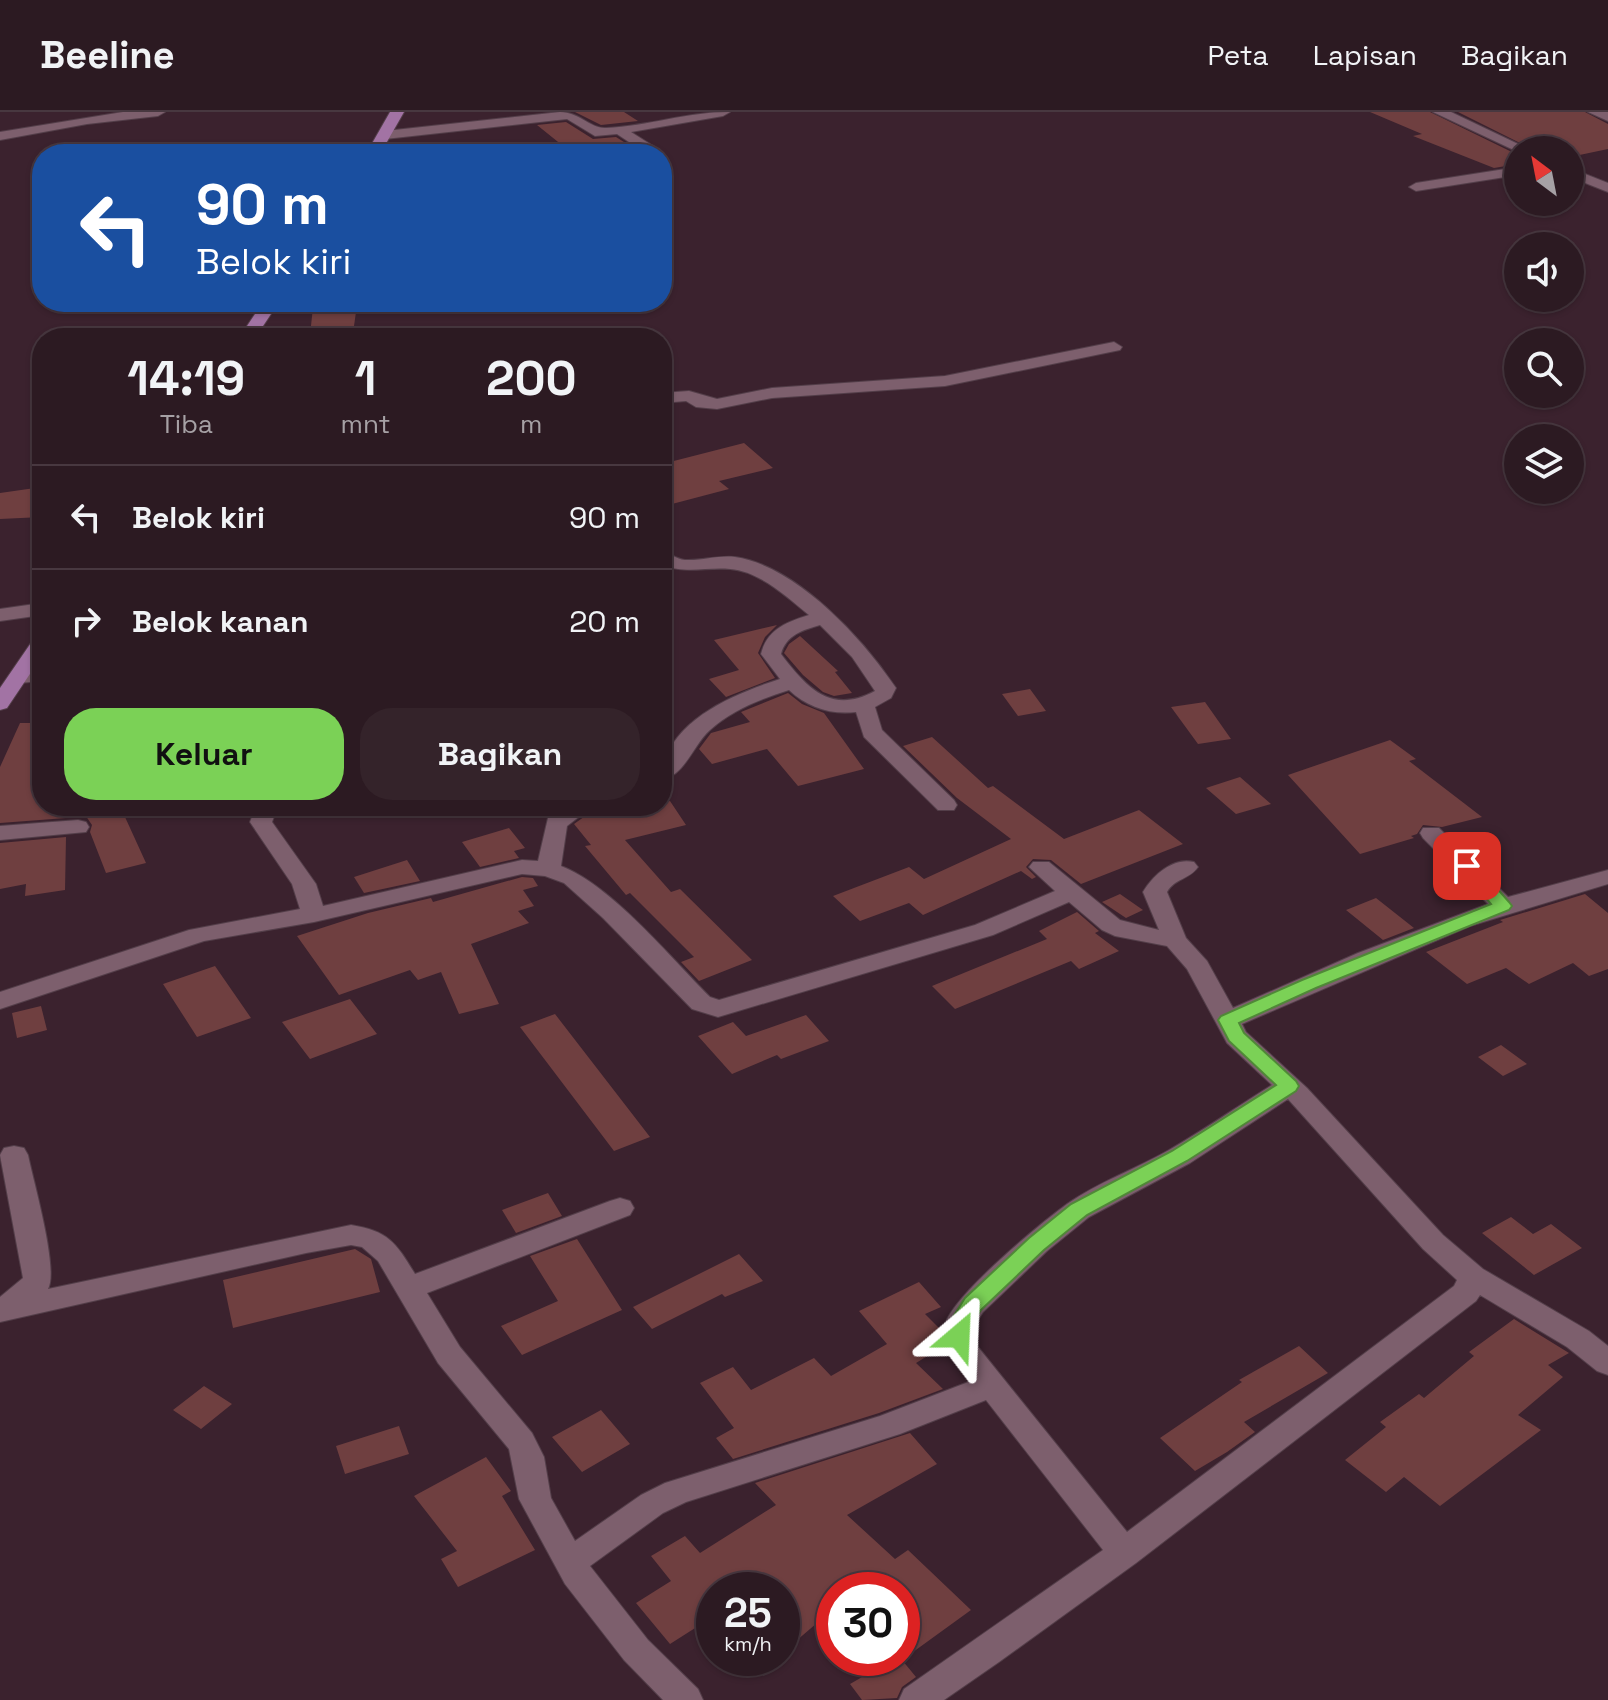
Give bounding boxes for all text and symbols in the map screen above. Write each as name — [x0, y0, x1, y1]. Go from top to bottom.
text: Beeline — [40, 31, 175, 79]
text: Peta — [1207, 37, 1269, 73]
text: Lapisan — [1313, 37, 1417, 73]
text: Bagikan — [1461, 37, 1568, 73]
north arrow — [1504, 136, 1584, 216]
map controls — [1504, 136, 1584, 504]
text: 90 m — [196, 169, 329, 240]
icon: left — [64, 176, 168, 280]
button: sound — [1504, 232, 1584, 312]
text: Belok kiri — [196, 239, 351, 285]
button: search — [1504, 328, 1584, 408]
text: 14:19 — [127, 348, 245, 409]
text: 1 — [355, 348, 376, 409]
text: 200 — [486, 348, 577, 409]
text: Tiba — [160, 407, 213, 441]
text: mnt — [341, 407, 391, 441]
text: m — [520, 407, 542, 441]
button: layers — [1504, 424, 1584, 504]
icon: left — [64, 495, 108, 539]
text: Belok kiri — [132, 498, 265, 537]
text: 90 m — [569, 498, 640, 537]
icon: right — [64, 599, 108, 643]
text: Belok kanan — [132, 602, 308, 641]
text: 20 m — [569, 602, 640, 641]
button: Keluar — [64, 708, 344, 800]
button: Bagikan — [360, 708, 640, 800]
pin — [1433, 832, 1501, 900]
icon: arrive — [1445, 844, 1489, 888]
position arrow — [917, 1294, 1001, 1378]
speed limit sign: 30 — [816, 1572, 920, 1676]
text: 25 — [724, 1588, 772, 1639]
text: km/h — [724, 1631, 772, 1657]

